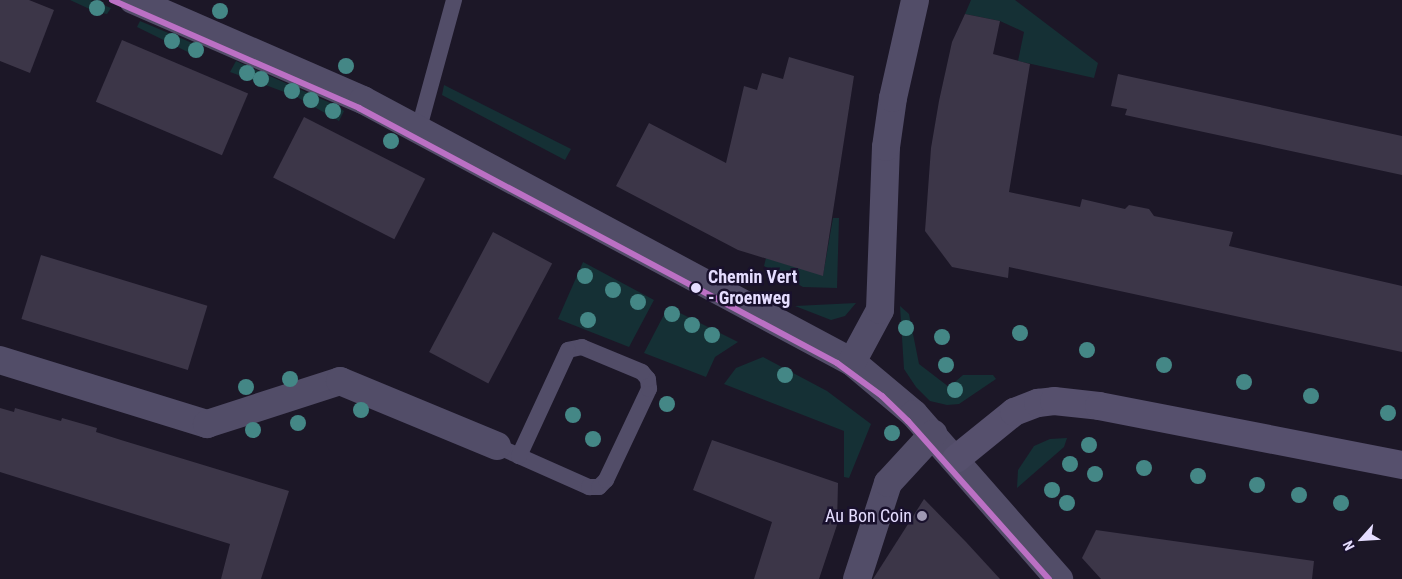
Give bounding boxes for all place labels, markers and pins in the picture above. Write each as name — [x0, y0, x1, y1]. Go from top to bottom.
place label: Chemin Vert - Groenweg — [708, 267, 797, 310]
marker: Chemin Vert - Groenweg — [687, 279, 705, 297]
place label: Au Bon Coin — [825, 505, 912, 527]
marker: Au Bon Coin — [916, 510, 928, 522]

